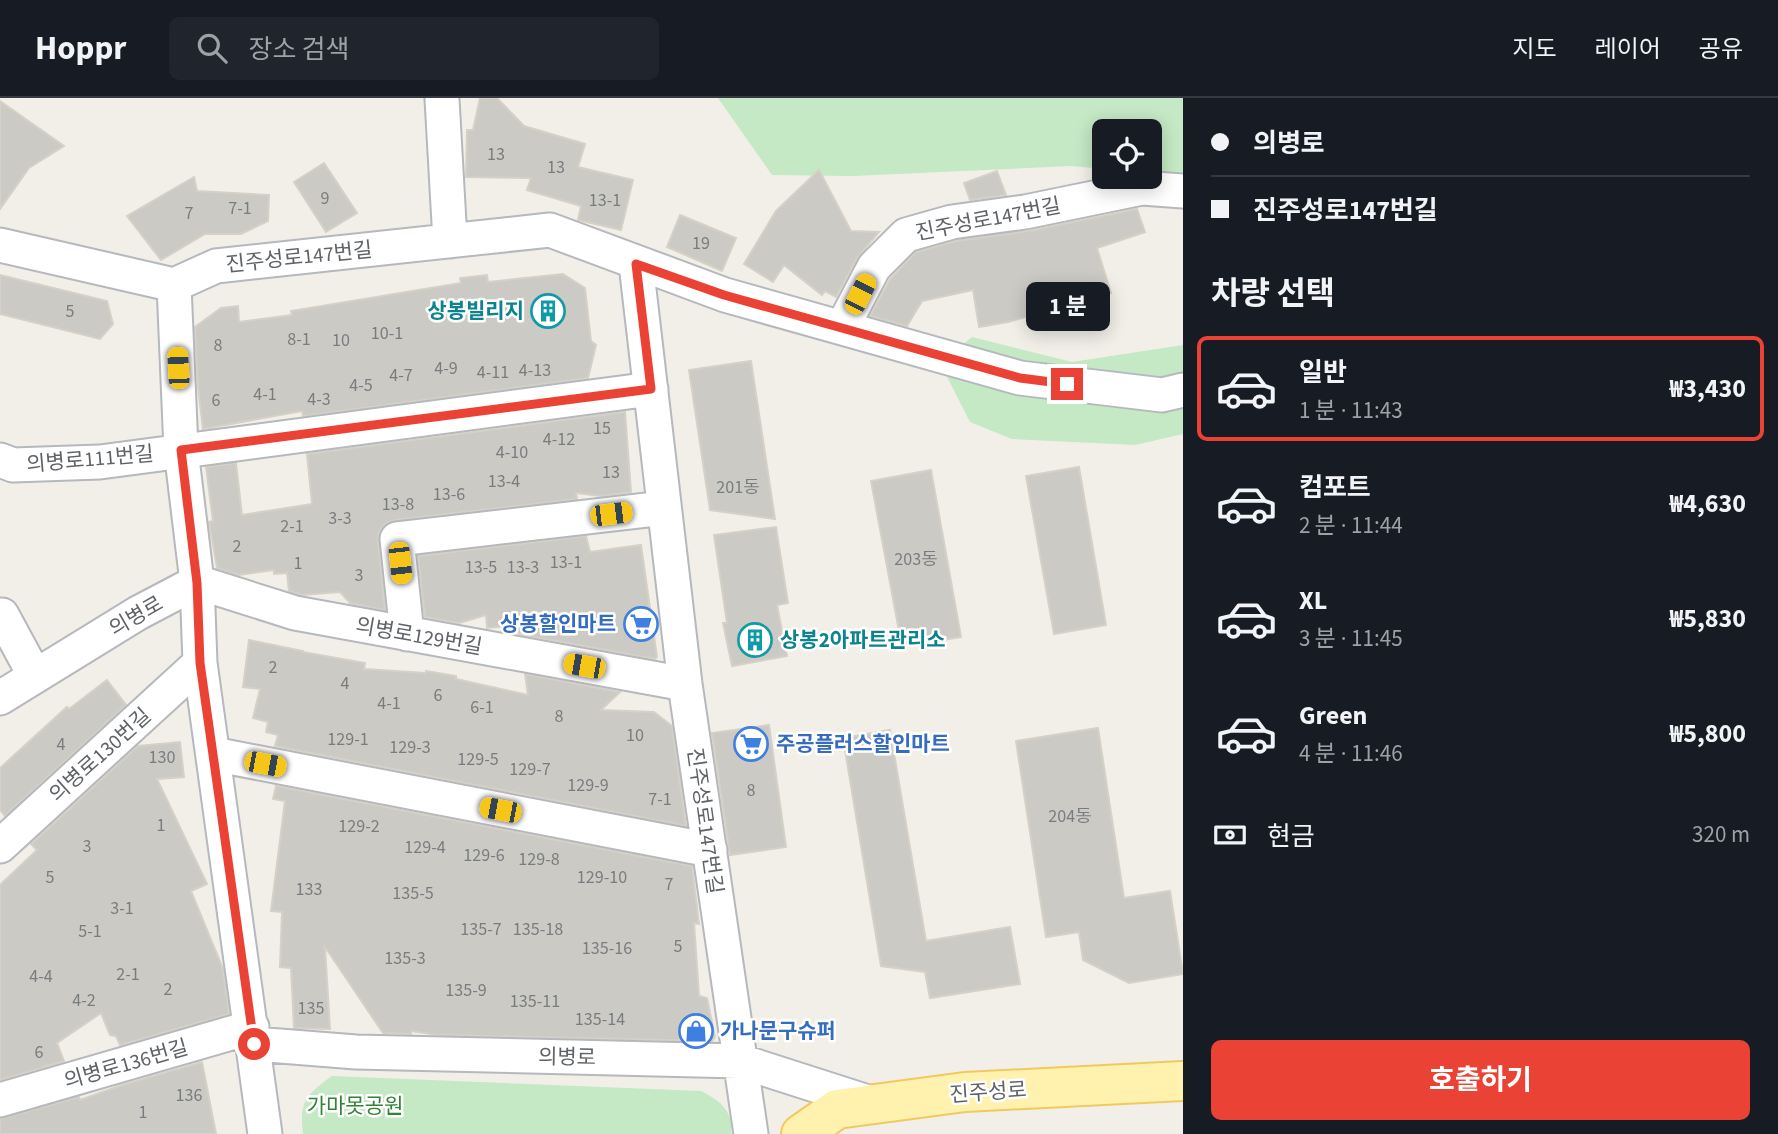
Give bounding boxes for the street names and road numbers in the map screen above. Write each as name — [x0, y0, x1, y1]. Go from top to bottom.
street label: 진주성로147번길 — [913, 190, 1063, 248]
street label: 진주성로147번길 — [224, 234, 374, 280]
street label: 의병로111번길 — [25, 438, 155, 480]
street label: 의병로 — [103, 589, 169, 643]
street label: 의병로129번길 — [353, 610, 485, 662]
street label: 의병로130번길 — [42, 701, 158, 809]
street label: 진주성로147번길 — [680, 746, 730, 896]
street label: 의병로136번길 — [61, 1034, 191, 1094]
street label: 의병로 — [538, 1041, 596, 1073]
street label: 진주성로 — [948, 1074, 1028, 1110]

